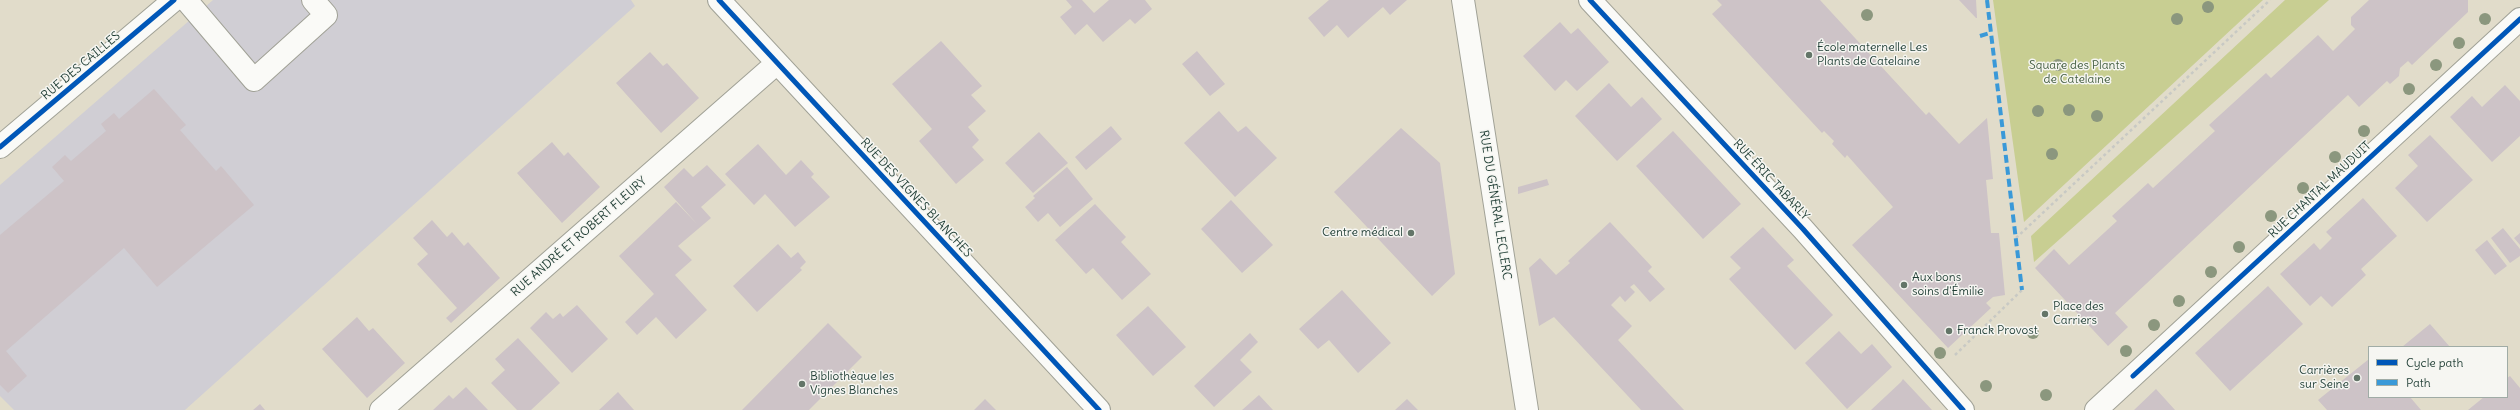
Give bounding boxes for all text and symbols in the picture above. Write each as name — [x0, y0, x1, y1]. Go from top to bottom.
street label: RUE DES CAILLES — [39, 29, 123, 103]
place label: École maternelle Les Plants de Catelaine — [1817, 41, 1927, 69]
marker: École maternelle Les Plants de Catelaine — [1804, 50, 1814, 60]
park label: Square des Plants de Catelaine — [2029, 59, 2125, 87]
street label: RUE DU GÉNÉRAL LECLERC — [1476, 129, 1514, 281]
street label: RUE DES VIGNES BLANCHES — [857, 136, 975, 260]
street label: RUE ÉRIC TABARLY — [1730, 137, 1812, 223]
street label: RUE CHANTAL MAUDUIT — [2266, 139, 2374, 241]
street label: RUE ANDRÉ ET ROBERT FLEURY — [508, 174, 650, 300]
place label: Centre médical — [1322, 226, 1403, 240]
marker: Centre médical — [1406, 228, 1416, 238]
place label: Aux bons soins d'Émilie — [1912, 271, 1984, 299]
marker: Aux bons soins d'Émilie — [1899, 280, 1909, 290]
place label: Place des Carriers — [2053, 300, 2104, 328]
marker: Place des Carriers — [2040, 309, 2050, 319]
place label: Franck Provost — [1957, 324, 2038, 338]
marker: Franck Provost — [1944, 326, 1954, 336]
legend — [2368, 346, 2508, 398]
text: Cycle path — [2406, 355, 2463, 370]
place label: Carrières sur Seine — [2299, 364, 2349, 392]
place label: Bibliothèque les Vignes Blanches — [810, 370, 898, 398]
marker: Carrières sur Seine — [2352, 373, 2362, 383]
text: Path — [2406, 375, 2431, 390]
marker: Bibliothèque les Vignes Blanches — [797, 379, 807, 389]

